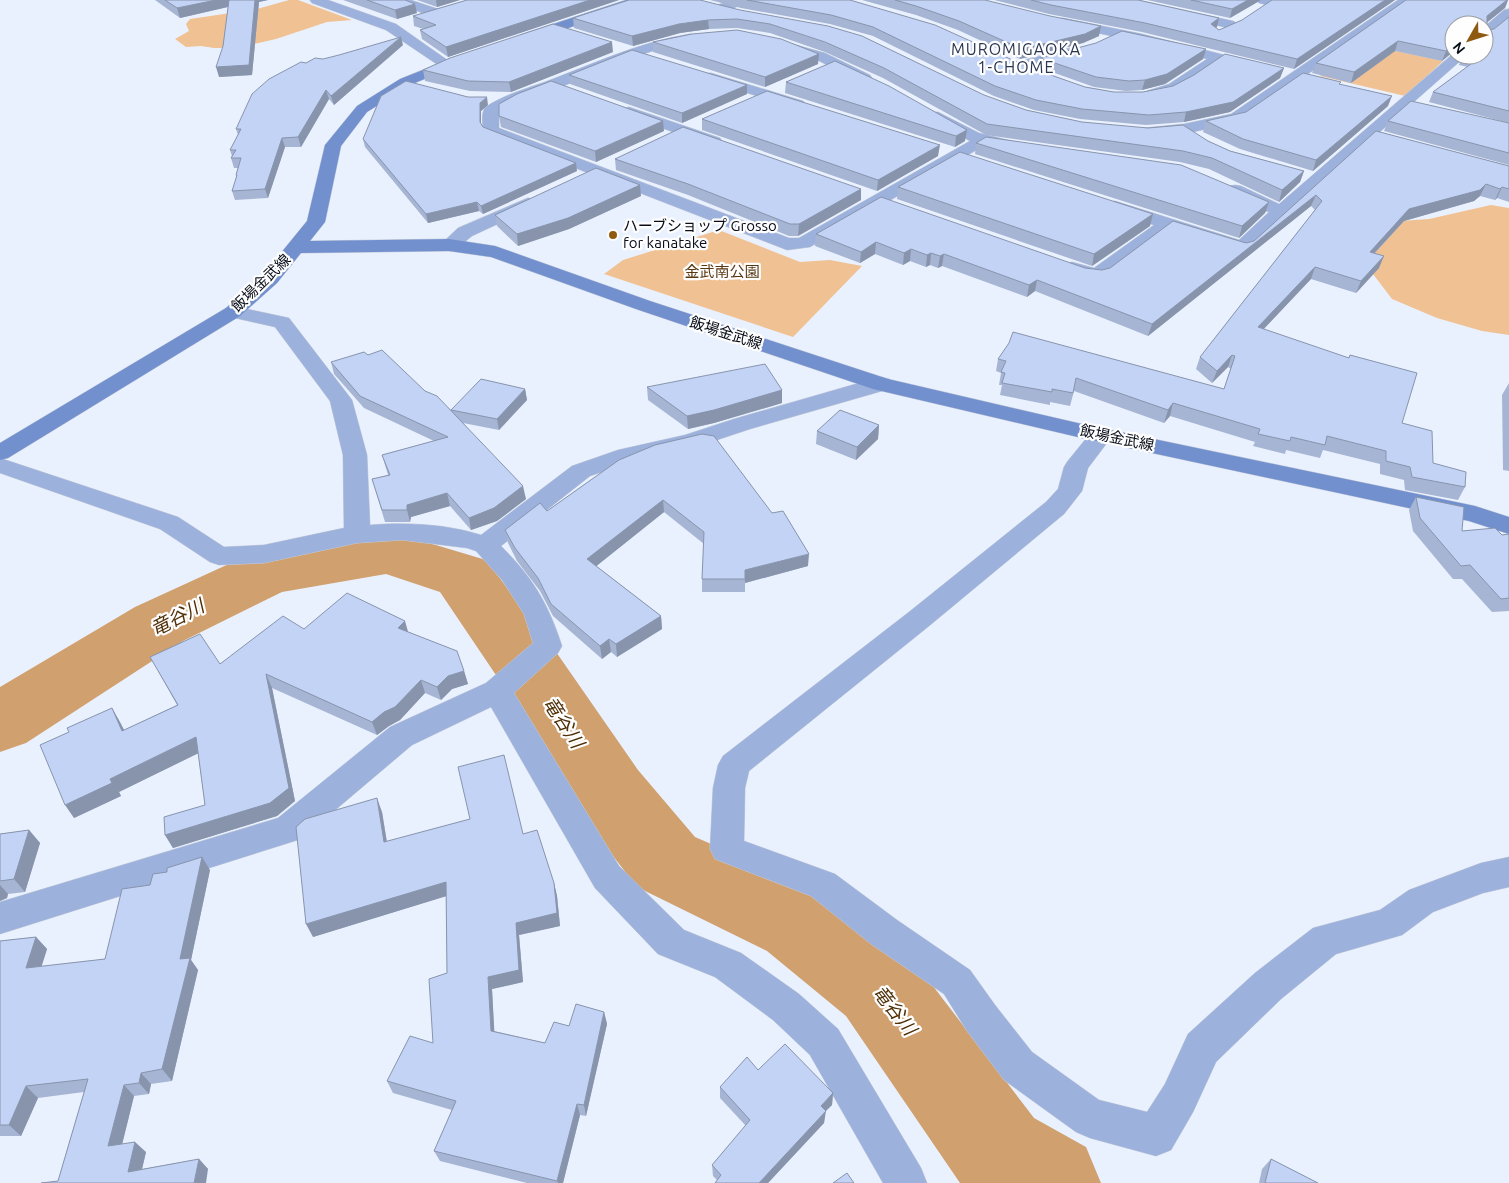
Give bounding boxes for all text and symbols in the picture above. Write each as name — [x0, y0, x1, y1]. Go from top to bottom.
north arrow — [1444, 15, 1494, 65]
text: N — [1449, 39, 1468, 57]
district label: MUROMIGAOKA 1-CHOME — [951, 40, 1081, 76]
place label: ハーブショップ Grosso for kanatake — [623, 217, 777, 251]
marker: ハーブショップ Grosso for kanatake — [607, 229, 619, 241]
street label: 飯場金武線 — [228, 250, 294, 315]
park label: 金武南公園 — [684, 263, 760, 280]
street label: 飯場金武線 — [688, 313, 764, 352]
street label: 飯場金武線 — [1079, 421, 1156, 454]
water label: 竜谷川 — [147, 593, 209, 640]
water label: 竜谷川 — [539, 692, 590, 754]
water label: 竜谷川 — [869, 981, 922, 1041]

